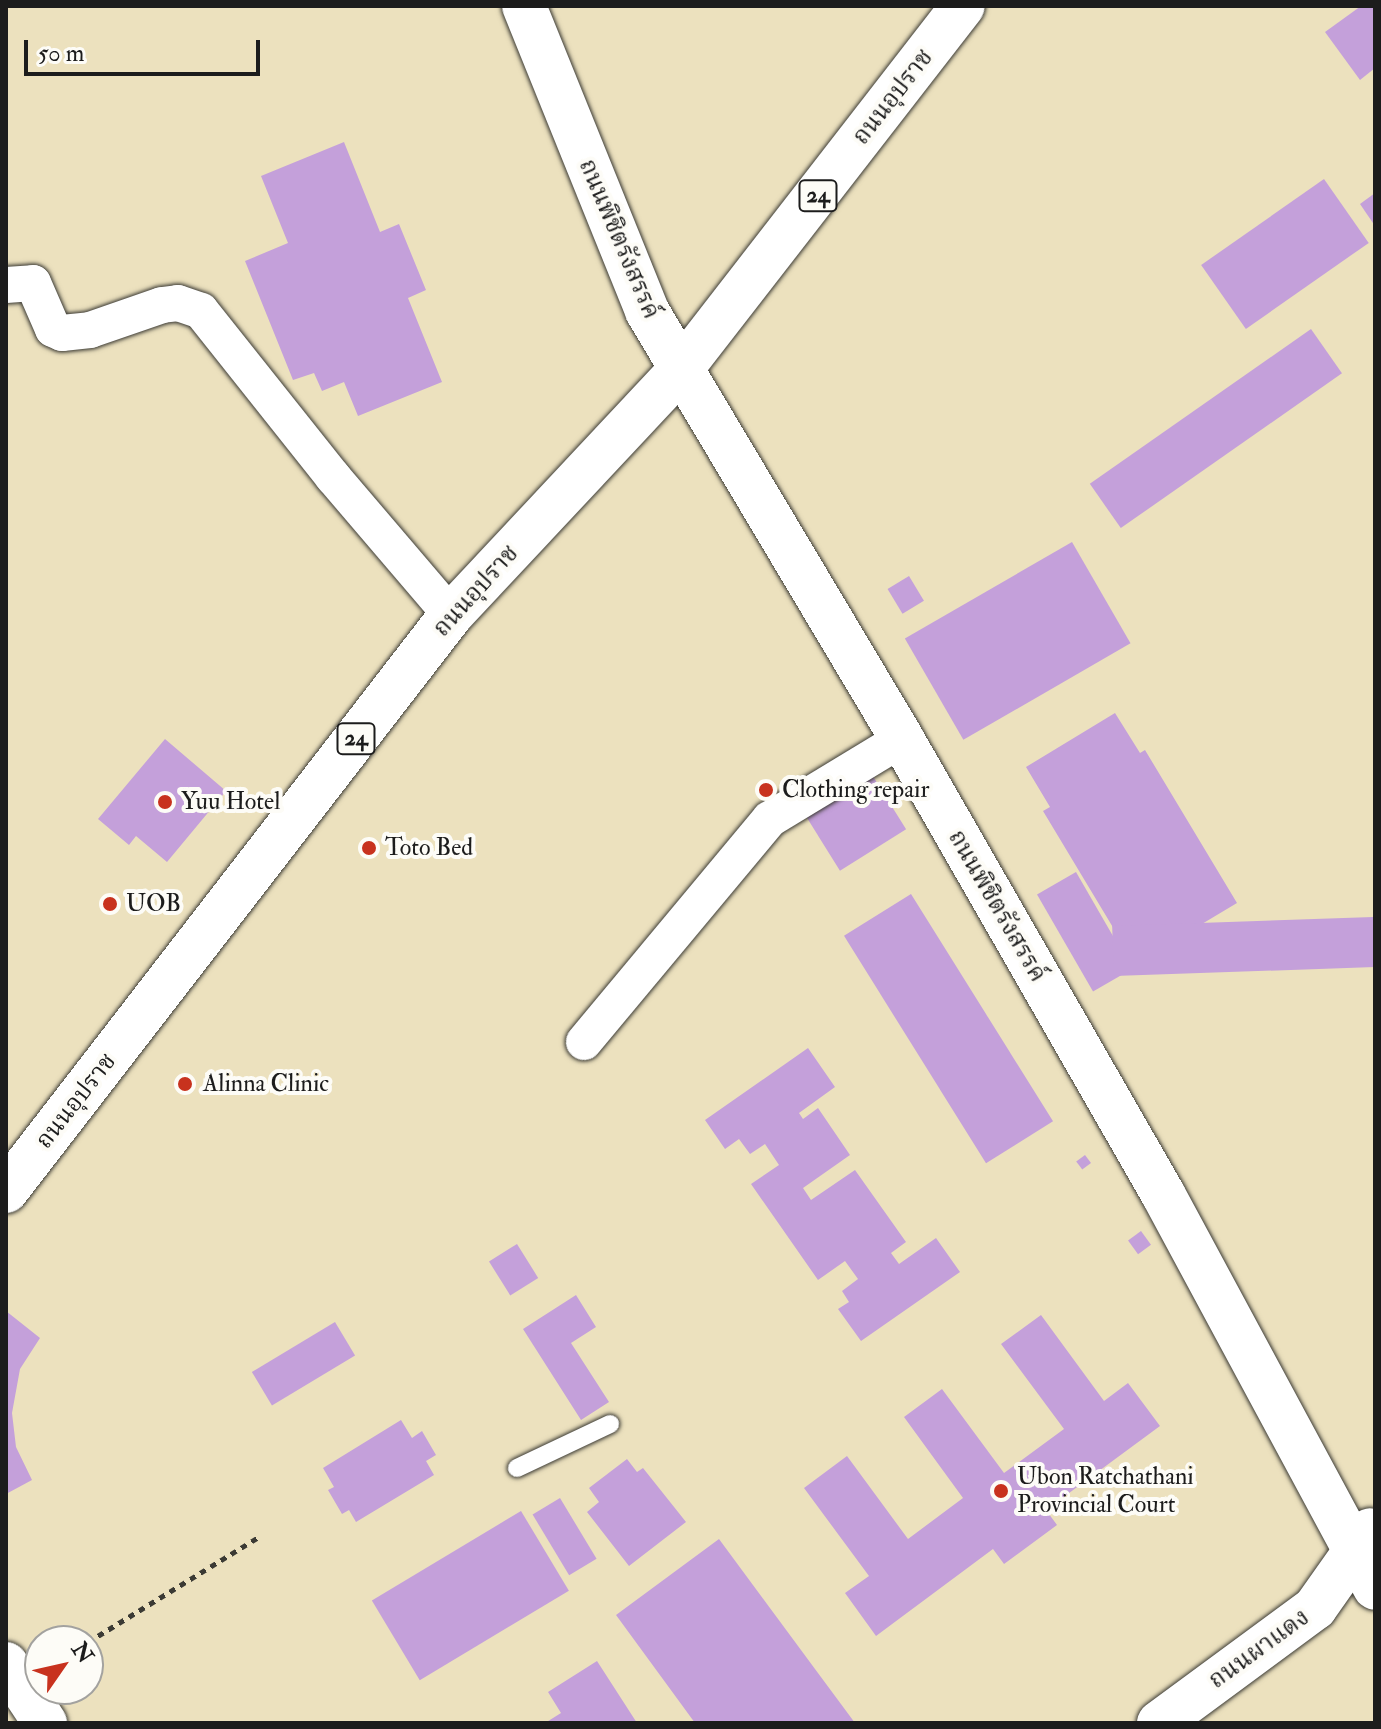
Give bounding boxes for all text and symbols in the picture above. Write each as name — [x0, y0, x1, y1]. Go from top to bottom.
scale bar — [28, 24, 264, 74]
text: 50 m — [38, 38, 84, 69]
street label: ถนนอุปราช — [847, 44, 939, 150]
street label: ถนนพิชิตรังสรรค์ — [572, 155, 666, 323]
road number: 24 — [798, 178, 838, 214]
street label: ถนนอุปราช — [427, 539, 525, 643]
road number: 24 — [336, 721, 376, 757]
place label: Clothing repair — [782, 776, 929, 804]
marker: Clothing repair — [757, 781, 775, 799]
place label: Yuu Hotel — [181, 788, 280, 816]
marker: Yuu Hotel — [156, 793, 174, 811]
street label: ถนนพิชิตรังสรรค์ — [942, 825, 1052, 987]
place label: Toto Bed — [385, 834, 473, 862]
marker: Toto Bed — [360, 839, 378, 857]
place label: UOB — [126, 890, 181, 918]
marker: UOB — [101, 895, 119, 913]
street label: ถนนอุปราช — [30, 1048, 122, 1154]
place label: Alinna Clinic — [203, 1070, 329, 1098]
marker: Alinna Clinic — [174, 1073, 196, 1095]
place label: Ubon Ratchathani Provincial Court — [1017, 1463, 1194, 1519]
marker: Ubon Ratchathani Provincial Court — [992, 1482, 1010, 1500]
street label: ถนนผาแดง — [1203, 1603, 1315, 1695]
north arrow — [24, 1625, 104, 1705]
text: N — [65, 1637, 99, 1669]

